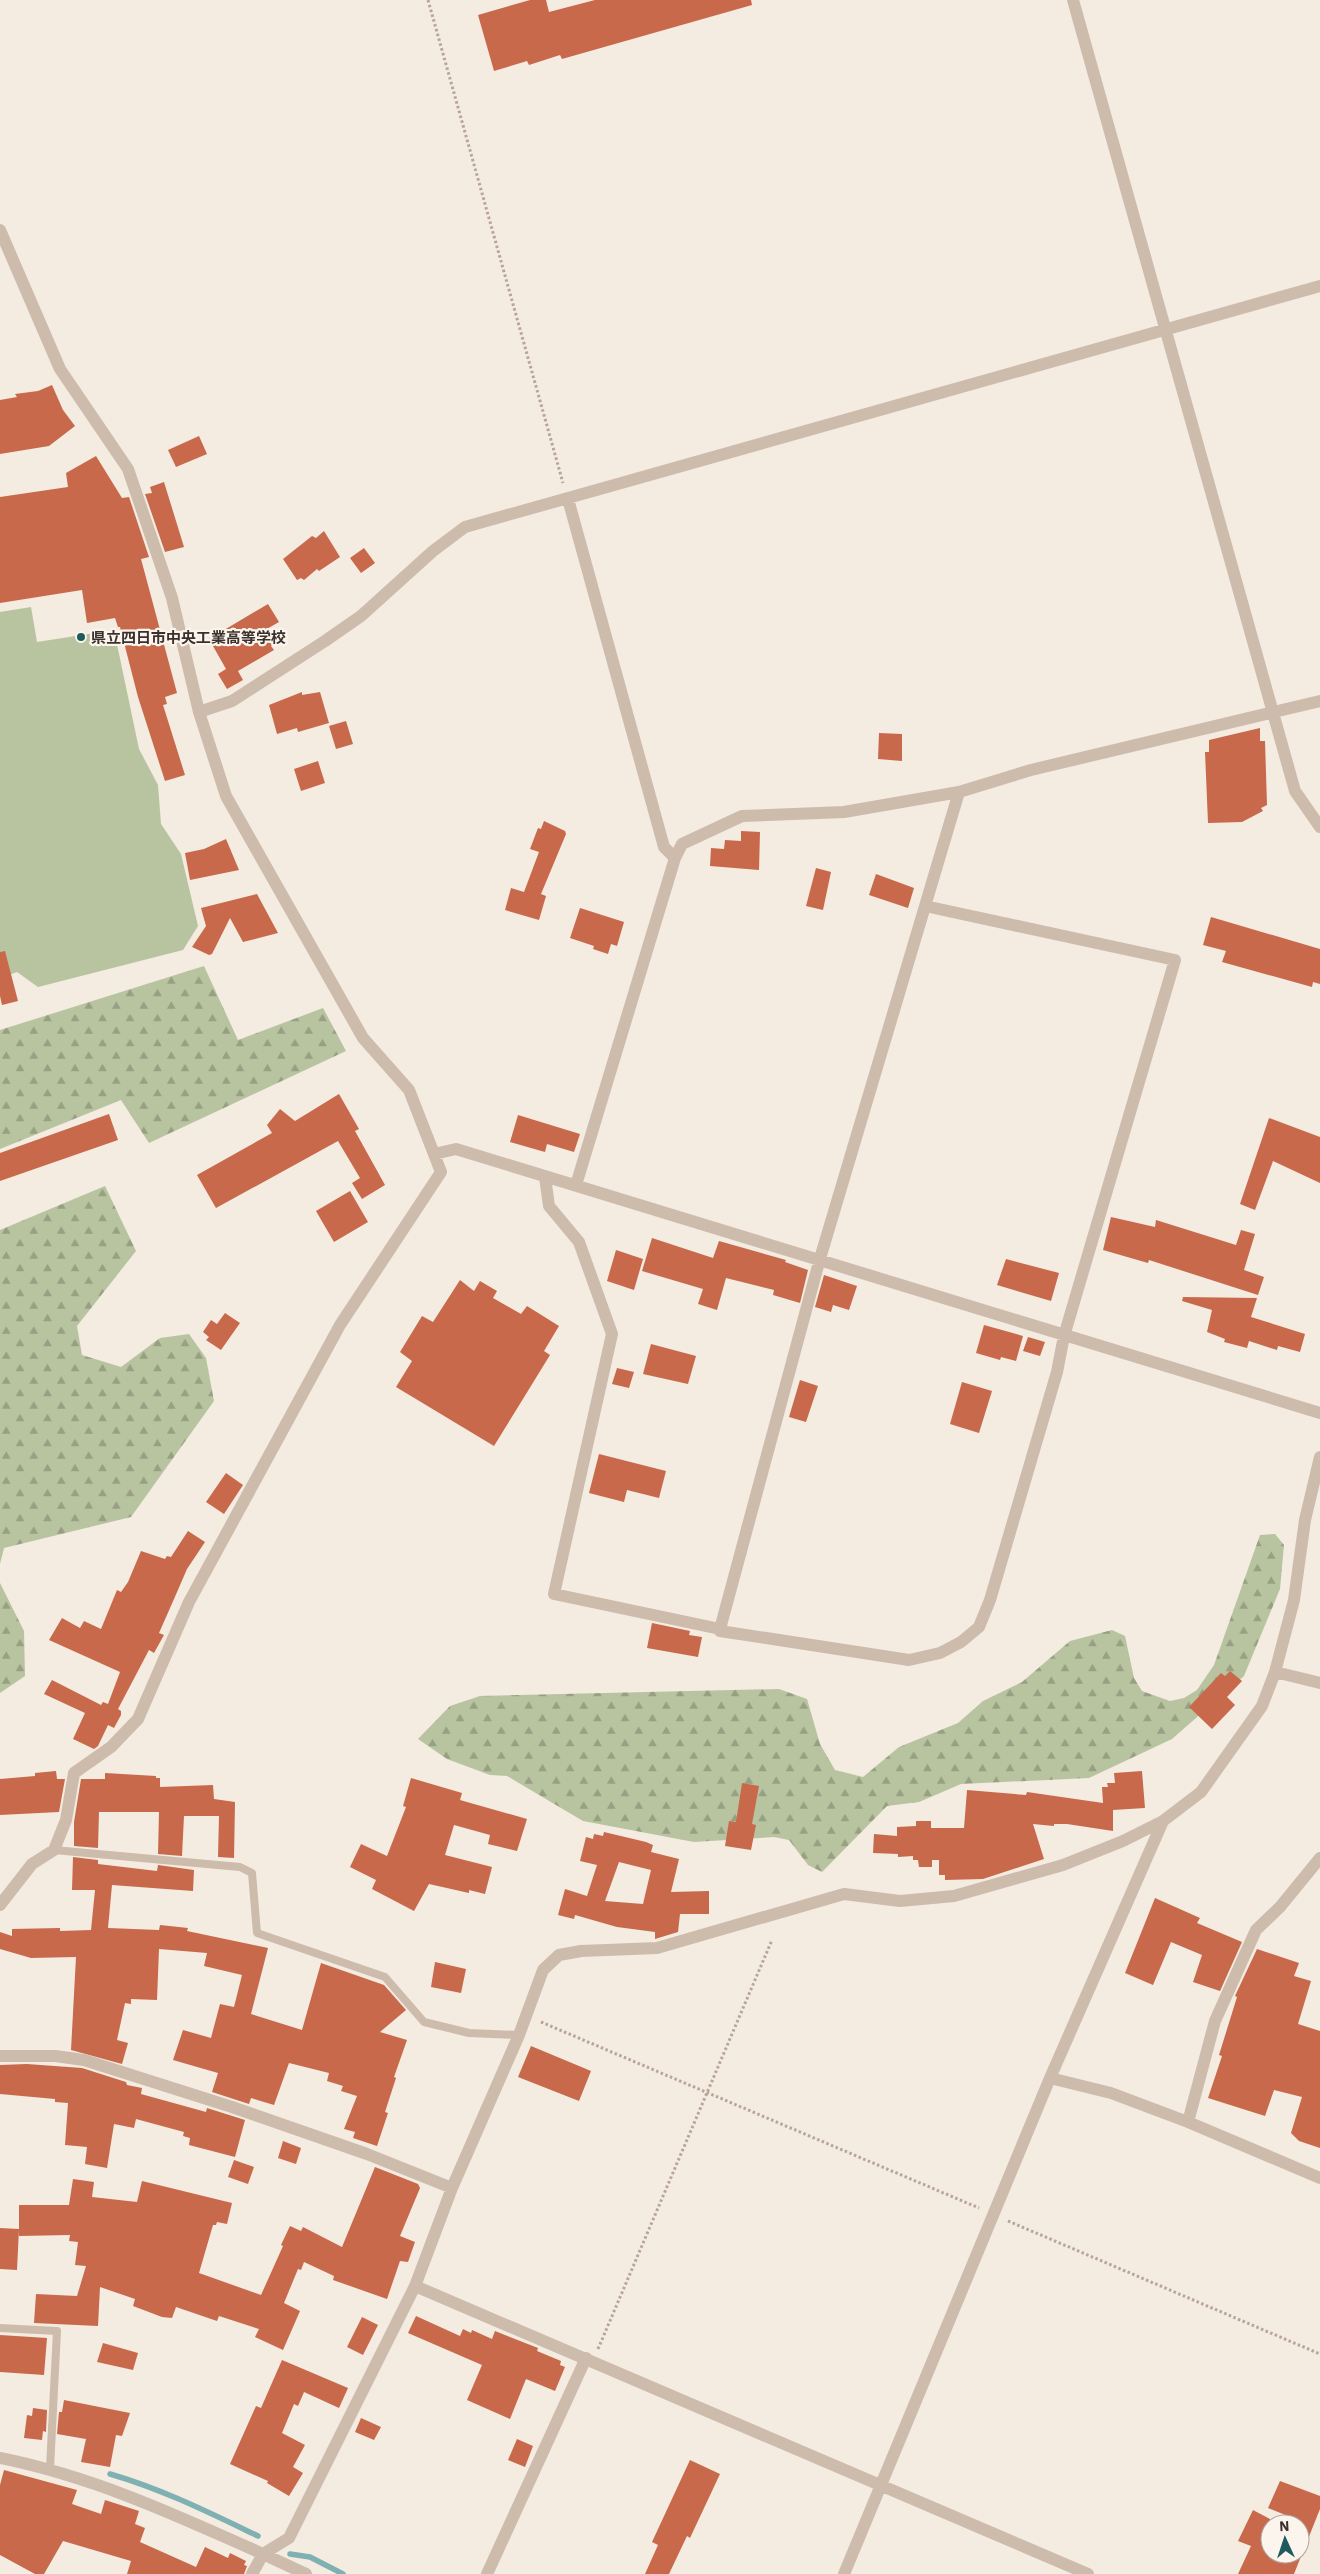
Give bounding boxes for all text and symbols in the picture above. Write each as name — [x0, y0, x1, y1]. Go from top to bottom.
place label: 県立四日市中央工業高等学校 — [91, 628, 286, 647]
marker: 県立四日市中央工業高等学校 — [75, 631, 87, 643]
north arrow — [1260, 2514, 1310, 2564]
text: N — [1279, 2517, 1290, 2535]

